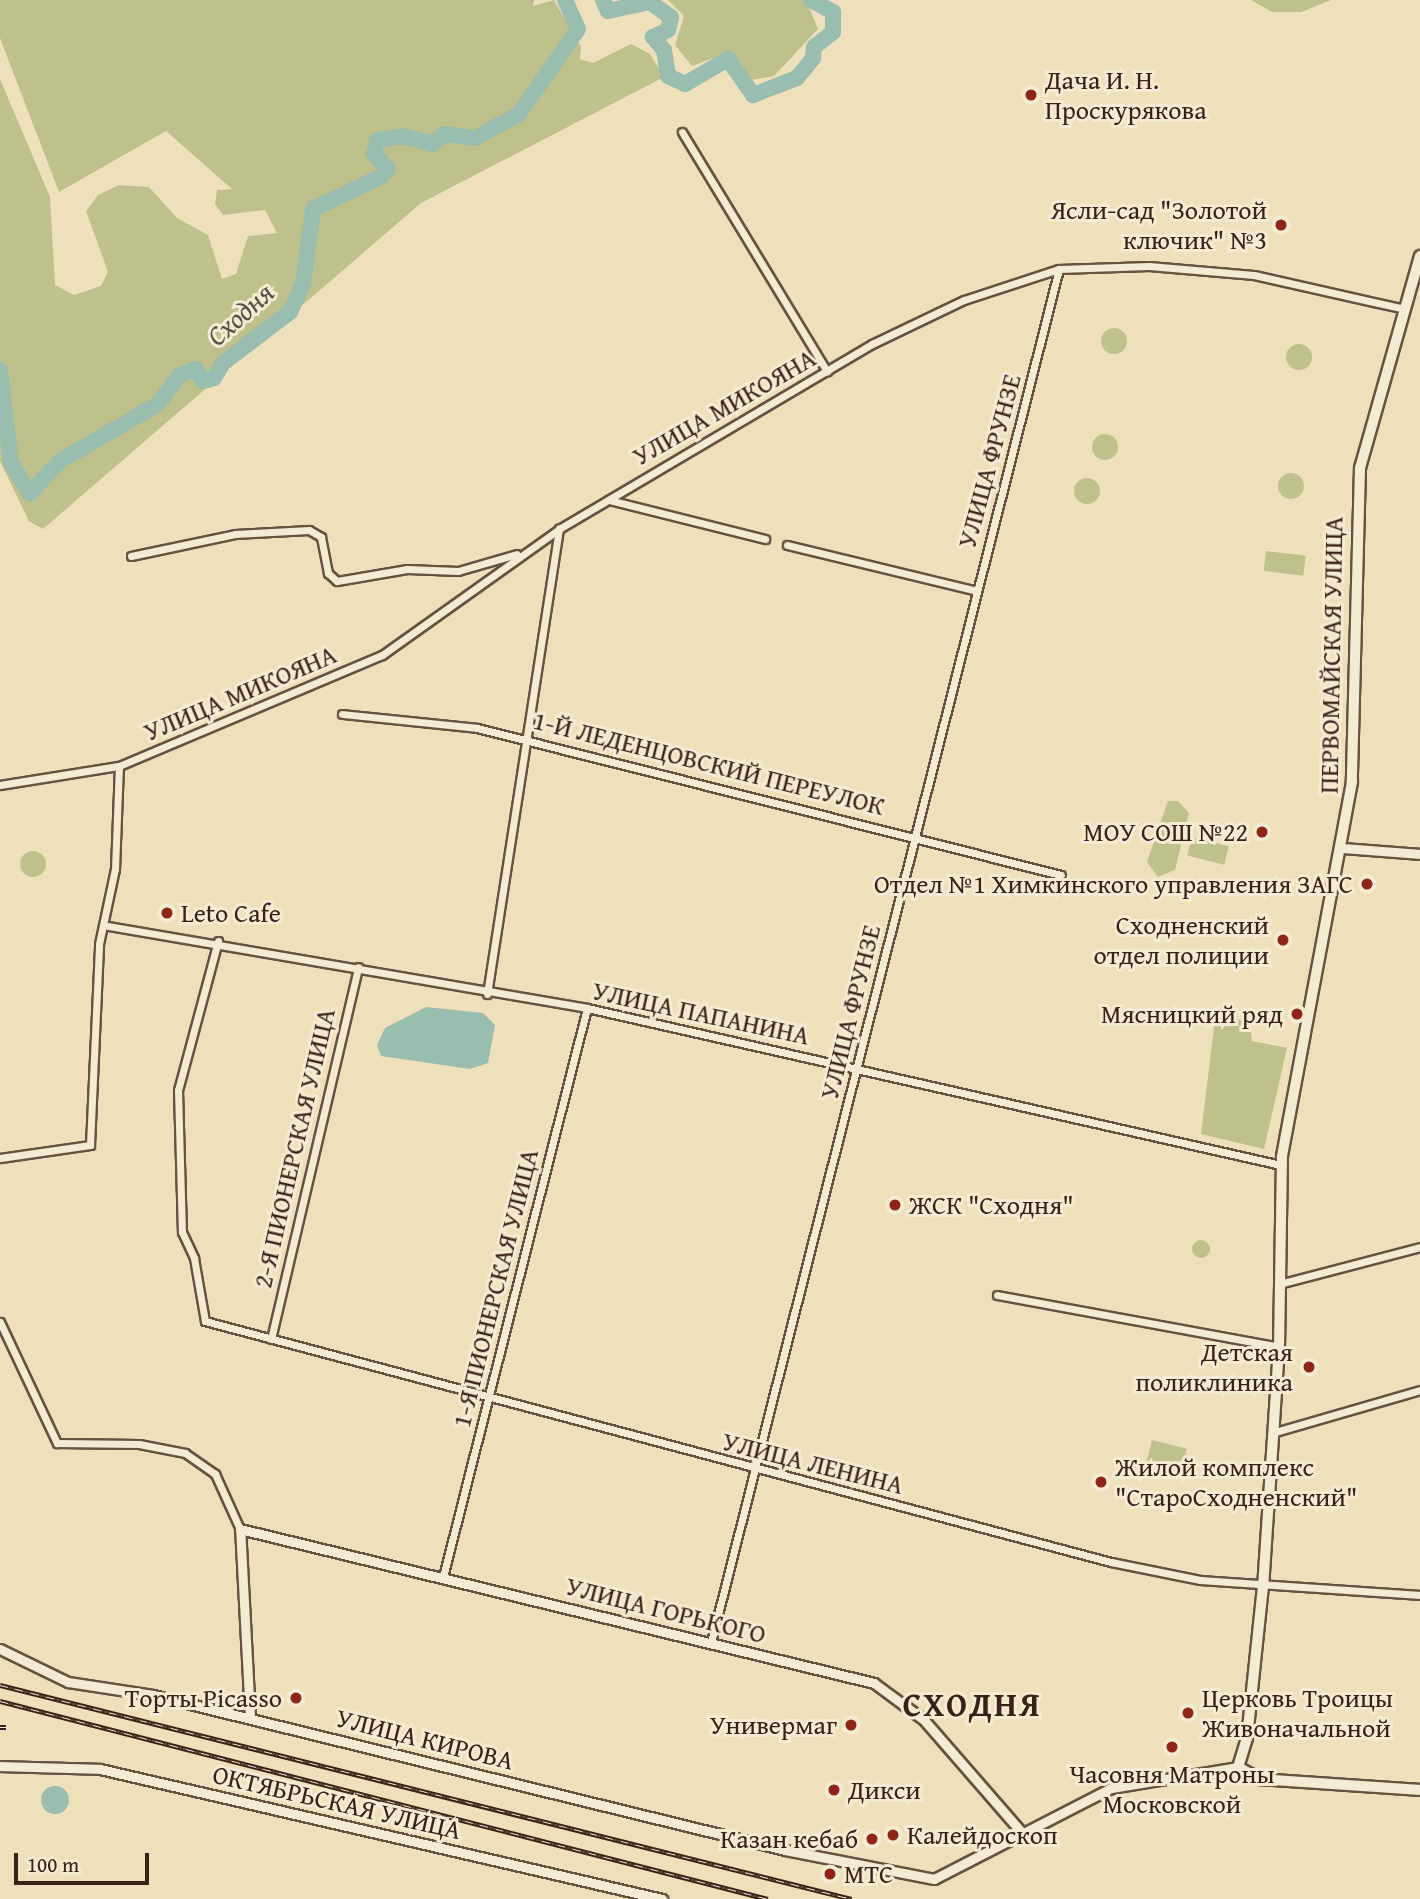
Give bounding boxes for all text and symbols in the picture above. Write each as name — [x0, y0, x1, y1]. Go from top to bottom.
place label: Дача И. Н. Проскурякова — [1045, 64, 1207, 126]
marker: Дача И. Н. Проскурякова — [1023, 87, 1039, 103]
place label: Ясли-сад "Золотой ключик" №3 — [1051, 194, 1267, 256]
marker: Ясли-сад "Золотой ключик" №3 — [1273, 217, 1289, 233]
water label: Сходня — [200, 275, 280, 353]
street label: УЛИЦА МИКОЯНА — [627, 342, 821, 472]
street label: УЛИЦА ФРУНЗЕ — [951, 371, 1027, 551]
street label: ПЕРВОМАЙСКАЯ УЛИЦА — [1313, 516, 1349, 794]
street label: УЛИЦА МИКОЯНА — [139, 638, 341, 748]
street label: 1-Й ЛЕДЕНЦОВСКИЙ ПЕРЕУЛОК — [530, 704, 888, 822]
place label: МОУ СОШ №22 — [1083, 816, 1248, 848]
marker: МОУ СОШ №22 — [1254, 824, 1270, 840]
place label: Отдел №1 Химкинского управления ЗАГС — [874, 868, 1353, 900]
marker: Отдел №1 Химкинского управления ЗАГС — [1359, 876, 1375, 892]
place label: Leto Cafe — [181, 897, 281, 929]
marker: Leto Cafe — [159, 905, 175, 921]
place label: Сходненский отдел полиции — [1093, 909, 1269, 970]
street label: УЛИЦА ФРУНЗЕ — [813, 922, 887, 1102]
marker: Сходненский отдел полиции — [1275, 932, 1291, 948]
street label: УЛИЦА ПАПАНИНА — [590, 975, 812, 1051]
place label: Мясницкий ряд — [1101, 998, 1283, 1030]
street label: 2-Я ПИОНЕРСКАЯ УЛИЦА — [247, 1005, 341, 1291]
marker: Мясницкий ряд — [1289, 1006, 1305, 1022]
street label: 1-Я ПИОНЕРСКАЯ УЛИЦА — [445, 1145, 545, 1431]
place label: ЖСК "Сходня" — [909, 1189, 1074, 1221]
marker: ЖСК "Сходня" — [887, 1197, 903, 1213]
place label: Детская поликлиника — [1135, 1336, 1293, 1398]
marker: Детская поликлиника — [1299, 1357, 1319, 1377]
street label: УЛИЦА ЛЕНИНА — [719, 1425, 907, 1501]
place label: Жилой комплекс "СтароСходненский" — [1115, 1451, 1357, 1512]
marker: Жилой комплекс "СтароСходненский" — [1093, 1474, 1109, 1490]
street label: УЛИЦА ГОРЬКОГО — [563, 1570, 769, 1650]
place label: Торты Picasso — [125, 1682, 282, 1714]
place label: Церковь Троицы Живоначальной — [1202, 1682, 1393, 1744]
district label: СХОДНЯ — [903, 1685, 1041, 1725]
marker: Торты Picasso — [288, 1690, 304, 1706]
street label: УЛИЦА КИРОВА — [333, 1702, 517, 1776]
marker: Церковь Троицы Живоначальной — [1180, 1705, 1196, 1721]
place label: Универмаг — [710, 1709, 837, 1741]
marker: Универмаг — [843, 1717, 859, 1733]
marker: Часовня Матроны Московской — [1164, 1739, 1180, 1755]
street label: ОКТЯБРЬСКАЯ УЛИЦА — [210, 1758, 464, 1846]
place label: Часовня Матроны Московской — [1069, 1758, 1275, 1820]
place label: Дикси — [848, 1774, 921, 1806]
marker: Дикси — [826, 1782, 842, 1798]
place label: Калейдоскоп — [907, 1819, 1058, 1851]
place label: Казан кебаб — [720, 1823, 858, 1855]
marker: Калейдоскоп — [885, 1827, 901, 1843]
marker: Казан кебаб — [864, 1831, 880, 1847]
scale bar — [18, 1840, 152, 1884]
text: 100 m — [27, 1849, 79, 1880]
place label: МТС — [844, 1858, 893, 1890]
marker: МТС — [822, 1866, 838, 1882]

